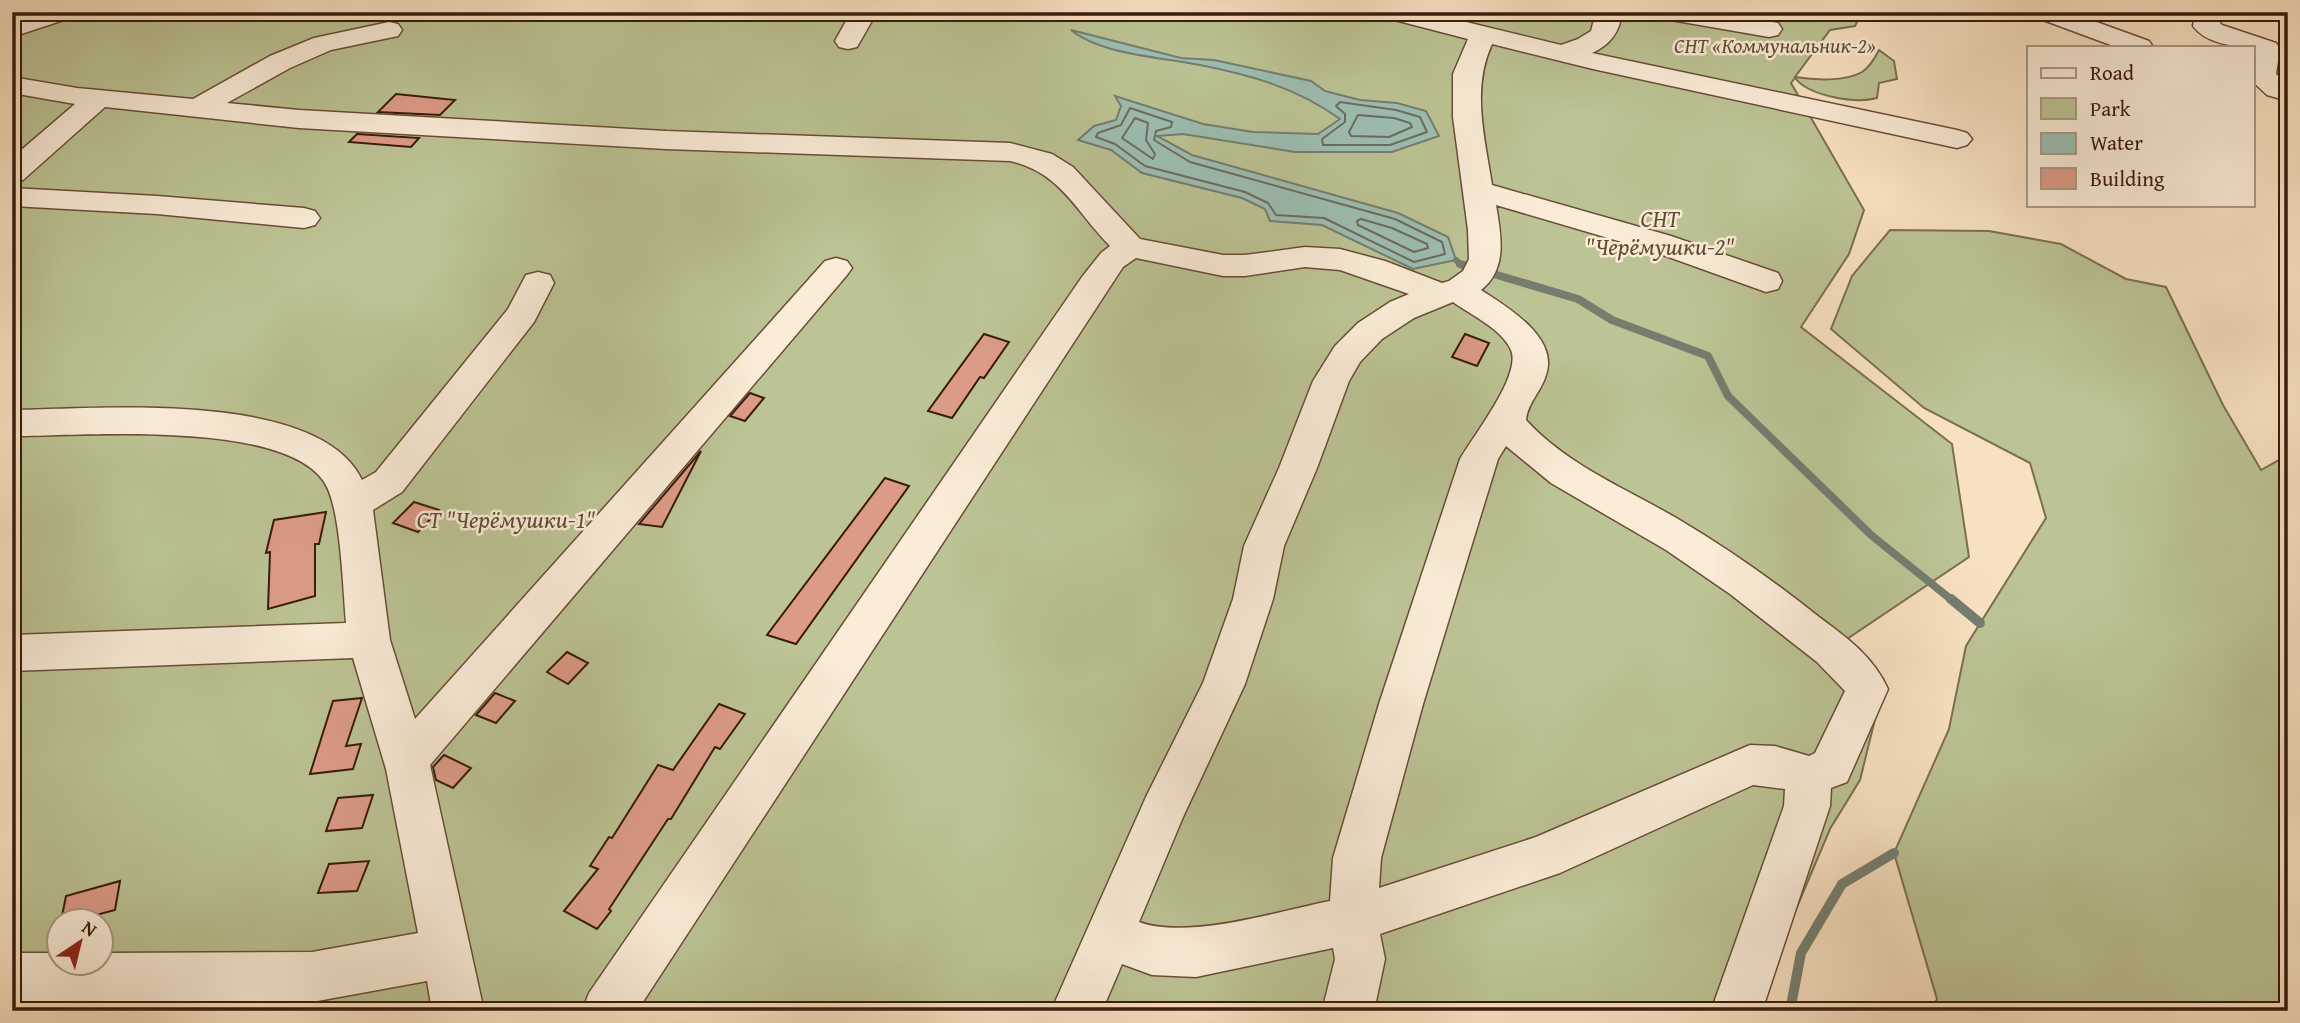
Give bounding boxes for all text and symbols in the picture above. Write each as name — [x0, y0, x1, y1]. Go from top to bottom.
park label: СНТ «Коммунальник-2» — [1674, 30, 1876, 61]
legend — [2027, 46, 2254, 206]
text: Road — [2090, 57, 2135, 88]
text: Park — [2090, 93, 2131, 124]
text: Water — [2090, 127, 2143, 158]
text: Building — [2090, 163, 2165, 194]
park label: СНТ "Черёмушки-2" — [1585, 201, 1735, 264]
park label: СТ "Черёмушки-1" — [417, 502, 596, 537]
north arrow — [46, 908, 116, 978]
text: N — [77, 913, 103, 943]

